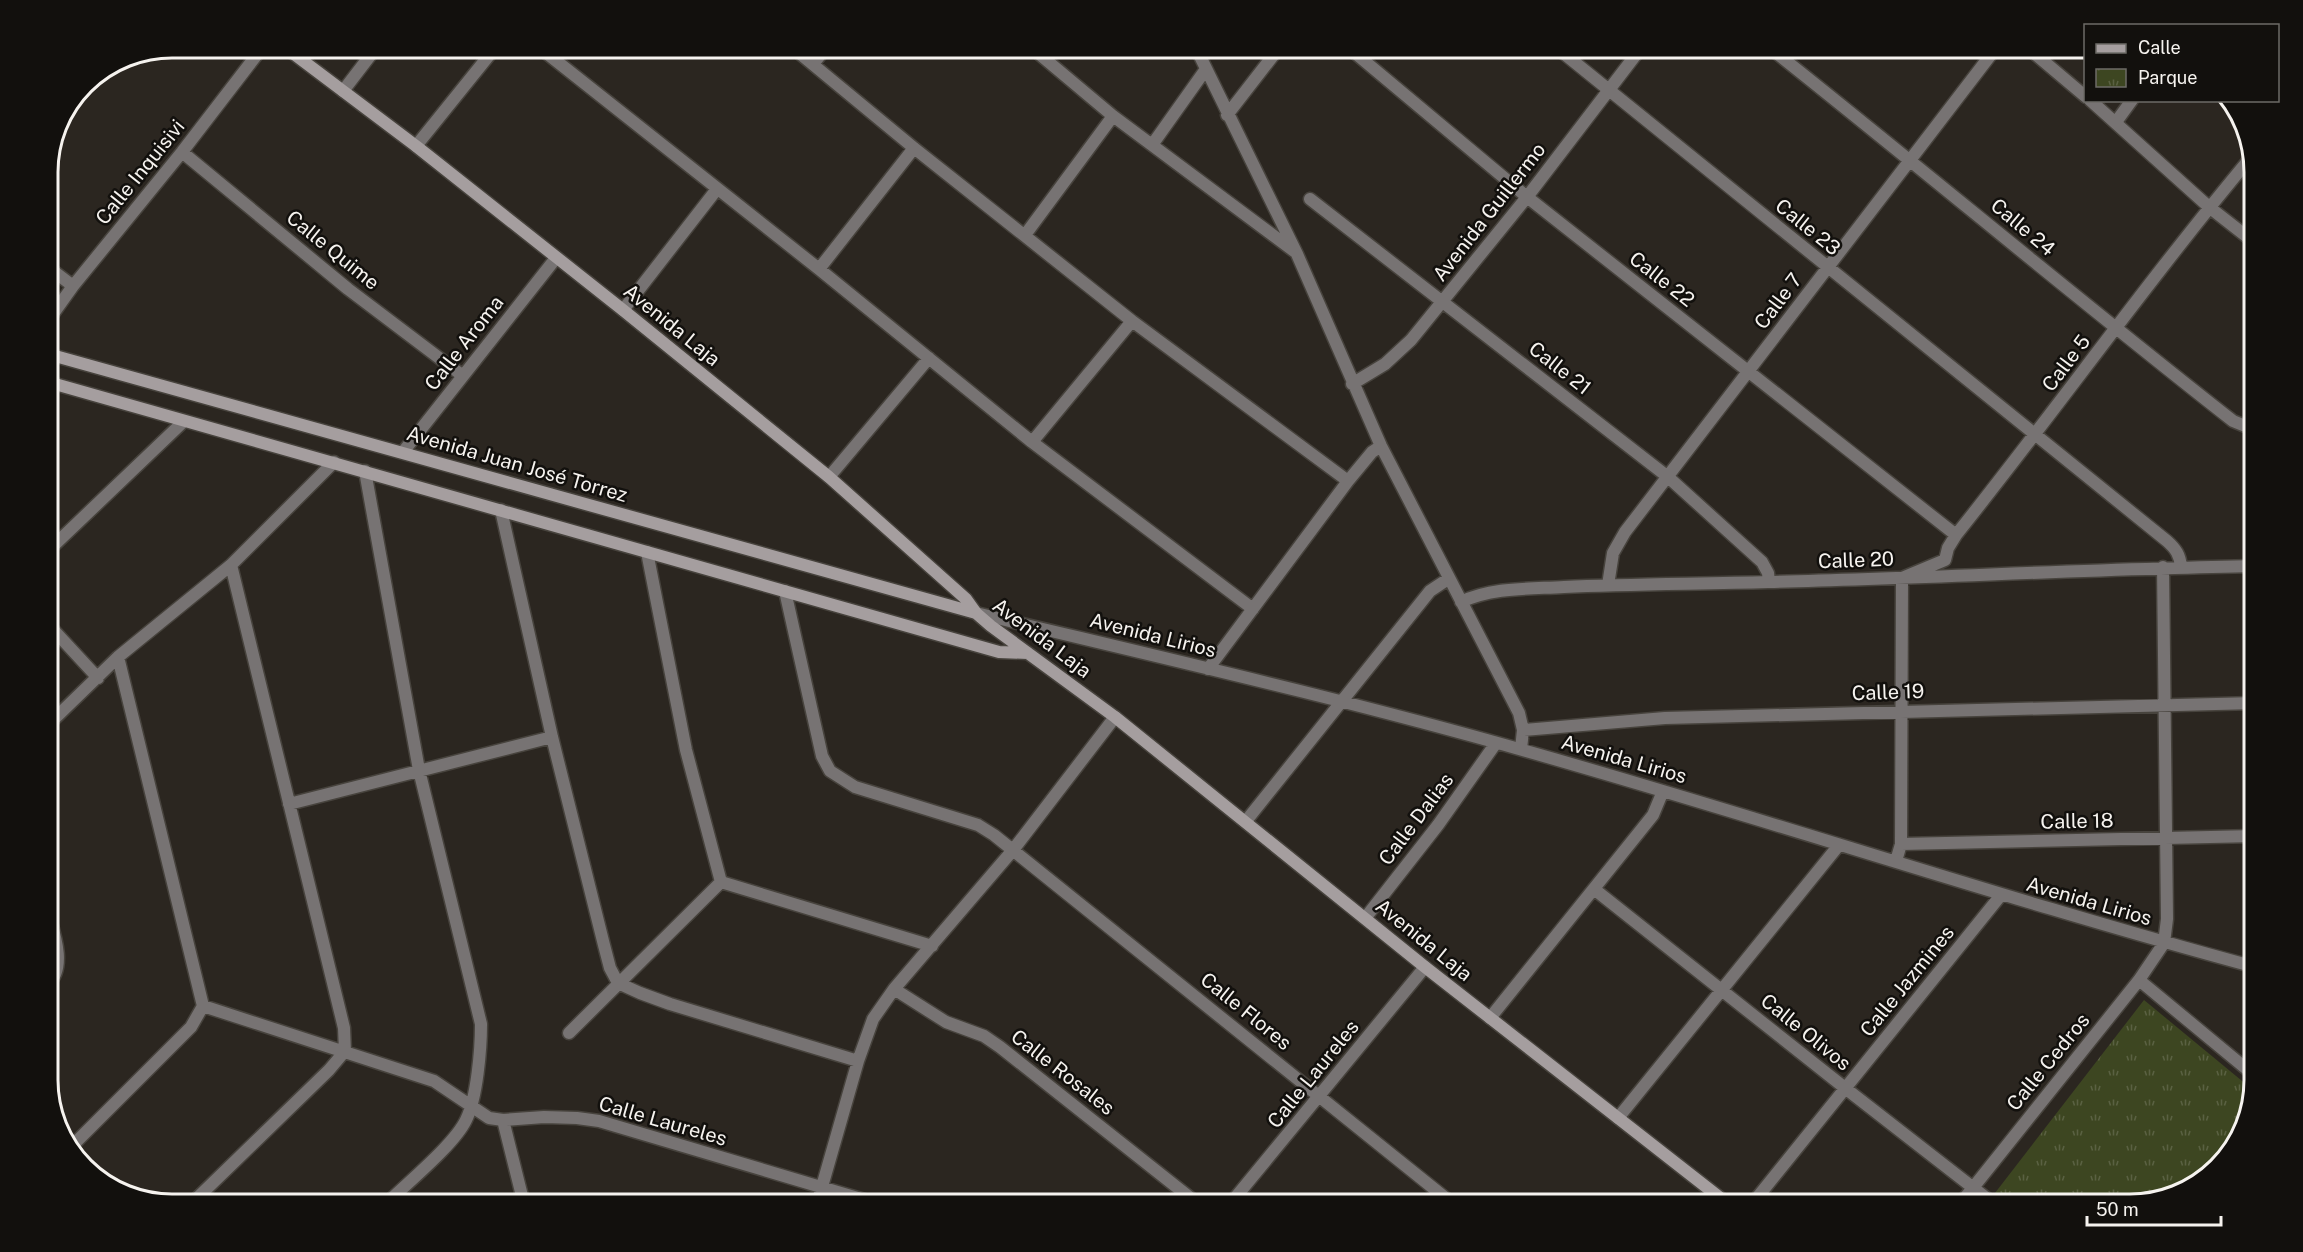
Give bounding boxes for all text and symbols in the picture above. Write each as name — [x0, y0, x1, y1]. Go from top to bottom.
legend — [2084, 24, 2279, 102]
text: Calle — [2138, 37, 2181, 58]
text: Parque — [2138, 67, 2198, 88]
street label: Calle Inquisivi — [90, 115, 190, 229]
street label: Avenida Guillermo — [1427, 138, 1551, 286]
street label: Calle 24 — [1986, 193, 2060, 261]
street label: Calle 23 — [1771, 194, 1845, 260]
street label: Calle Quime — [282, 205, 384, 295]
street label: Calle 22 — [1625, 246, 1699, 312]
street label: Calle 7 — [1749, 268, 1807, 334]
street label: Avenida Laja — [619, 279, 725, 371]
street label: Calle Aroma — [420, 291, 508, 395]
street label: Calle 5 — [2037, 330, 2095, 396]
street label: Calle 21 — [1524, 336, 1596, 400]
street label: Avenida Juan José Torrez — [404, 421, 630, 507]
street label: Calle 20 — [1817, 547, 1895, 573]
street label: Avenida Laja — [988, 593, 1096, 683]
street label: Avenida Lirios — [1087, 608, 1219, 662]
street label: Calle 19 — [1851, 679, 1925, 705]
street label: Avenida Lirios — [1559, 730, 1689, 788]
street label: Calle Dalias — [1374, 768, 1458, 870]
street label: Calle 18 — [2040, 808, 2114, 834]
street label: Avenida Lirios — [2024, 872, 2154, 930]
street label: Avenida Laja — [1371, 894, 1477, 986]
street label: Calle Jazmines — [1855, 921, 1959, 1041]
street label: Calle Flores — [1196, 967, 1296, 1055]
street label: Calle Olivos — [1756, 988, 1856, 1076]
street label: Calle Cedros — [2001, 1009, 2095, 1115]
street label: Calle Laureles — [1262, 1015, 1364, 1133]
street label: Calle Rosales — [1006, 1024, 1120, 1120]
street label: Calle Laureles — [596, 1091, 730, 1151]
scale bar — [2087, 1189, 2220, 1227]
text: 50 m — [2096, 1199, 2139, 1220]

